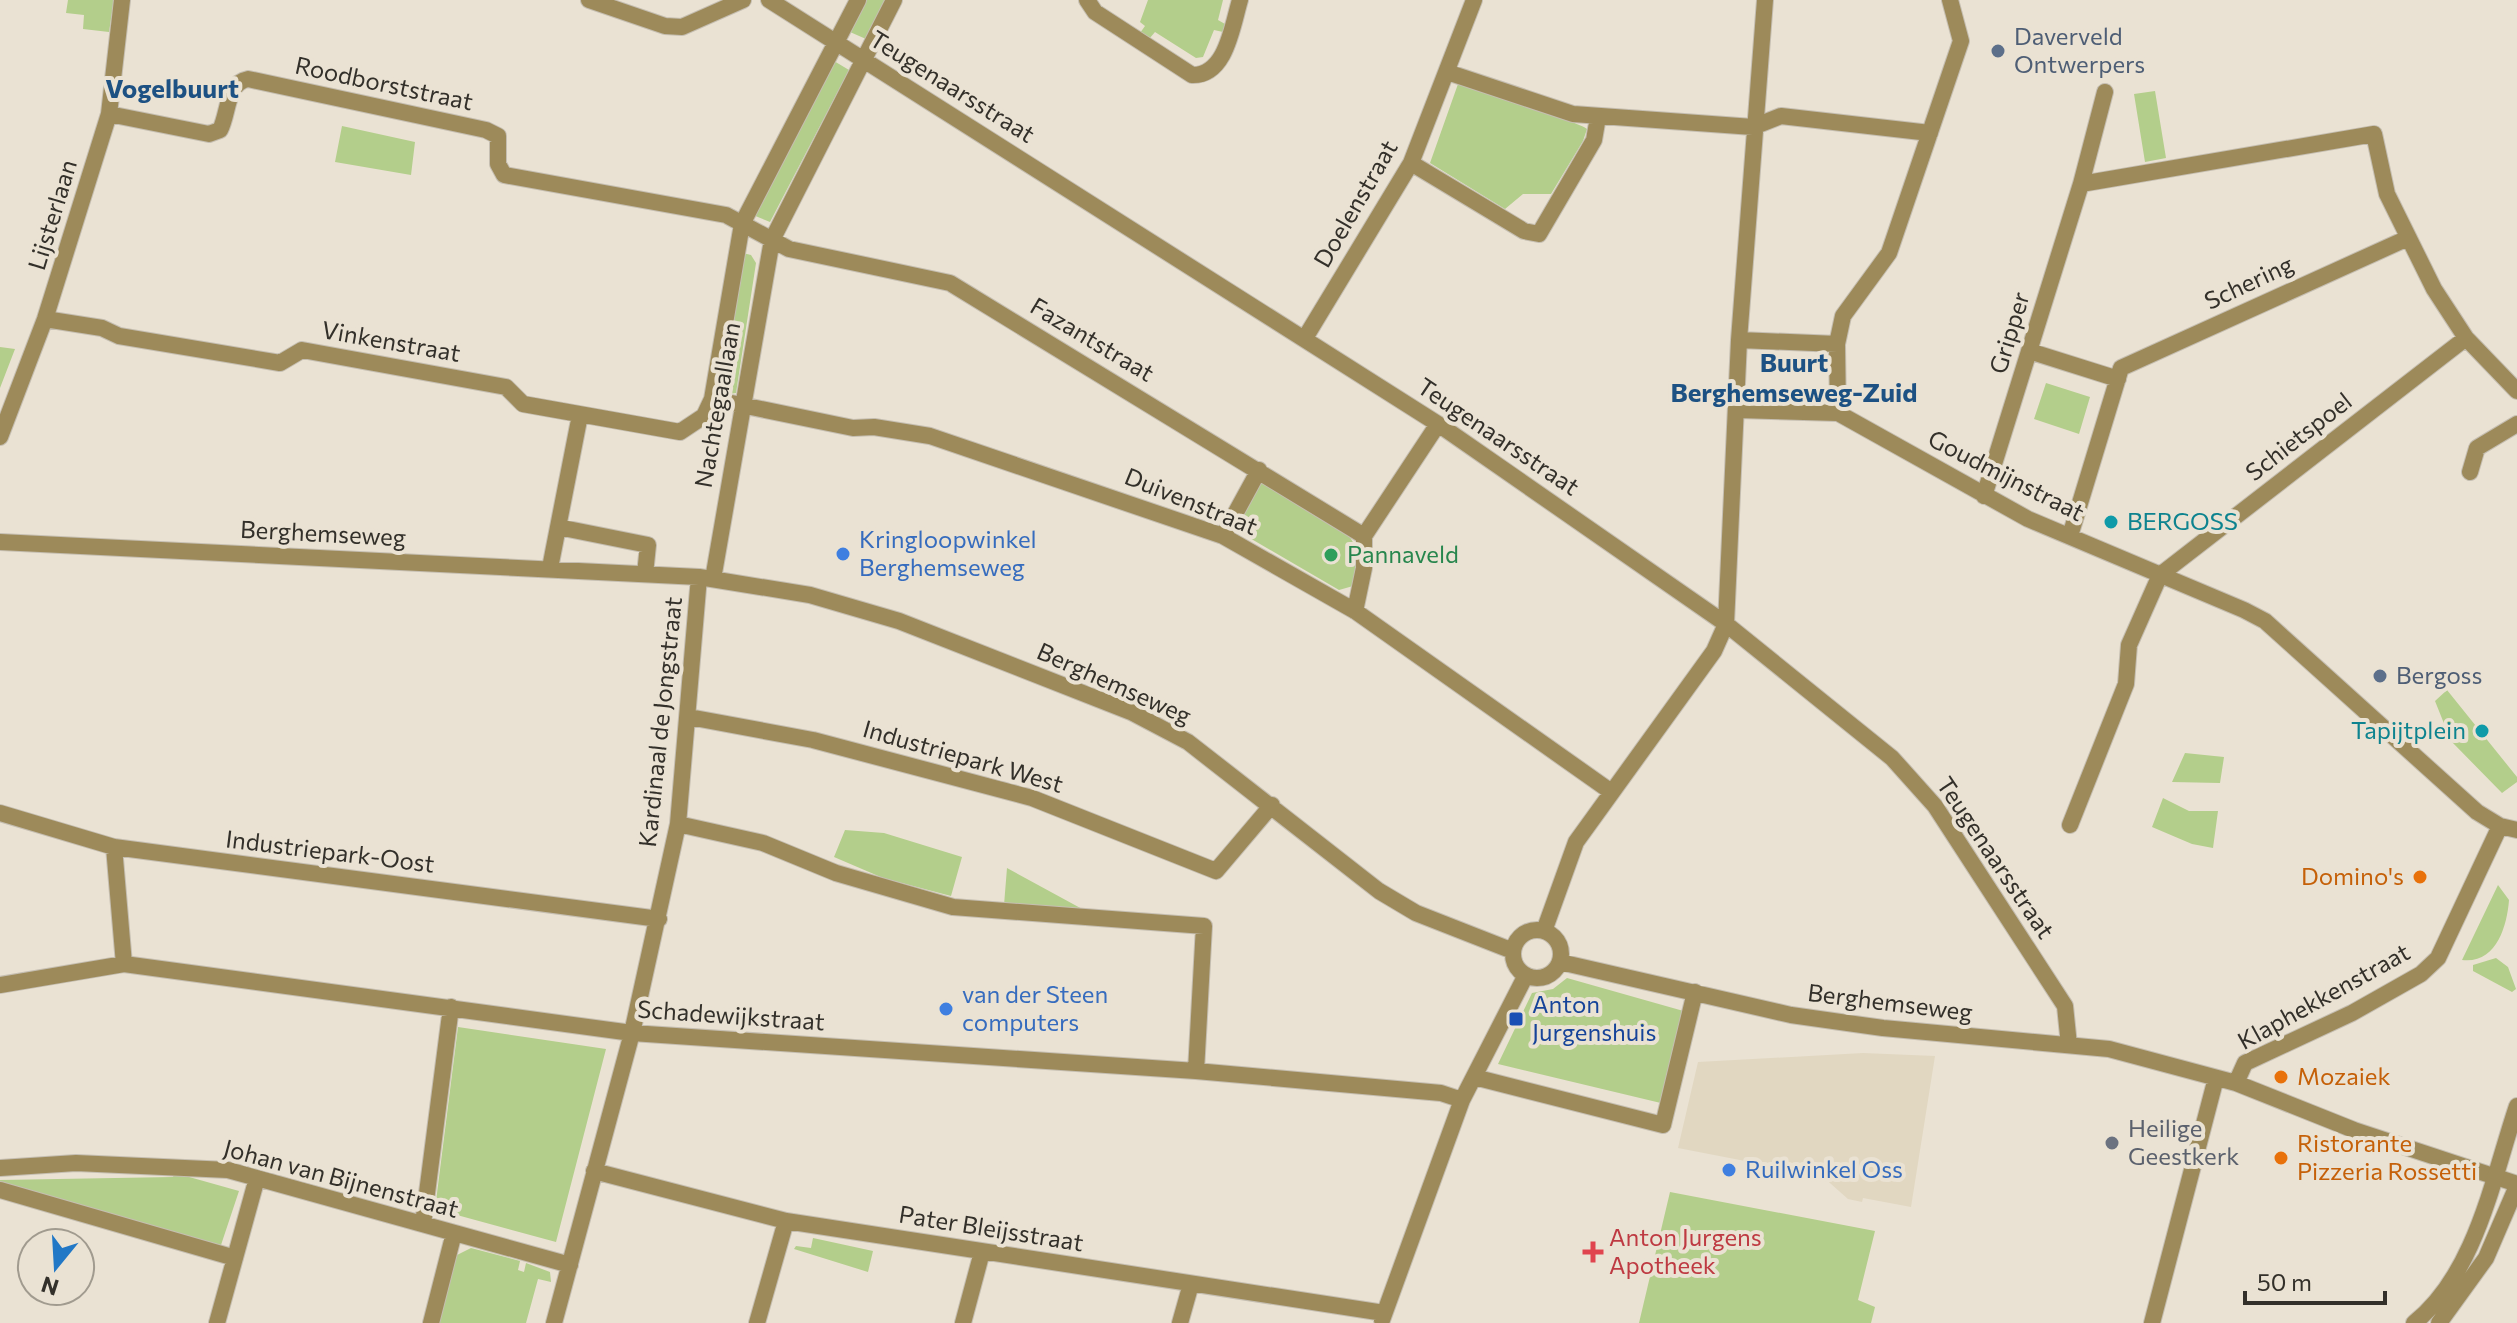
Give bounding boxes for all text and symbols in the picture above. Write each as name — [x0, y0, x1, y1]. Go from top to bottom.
place label: Daverveld Ontwerpers — [2014, 21, 2145, 78]
street label: Teugenaarsstraat — [865, 23, 1041, 148]
marker: Daverveld Ontwerpers — [1989, 42, 2007, 60]
street label: Roodborststraat — [293, 50, 476, 116]
district label: Vogelbuurt — [105, 72, 239, 103]
street label: Doelenstraat — [1307, 134, 1403, 272]
street label: Lijsterlaan — [21, 156, 82, 273]
street label: Schering — [2199, 248, 2297, 315]
street label: Gripper — [1982, 288, 2035, 377]
street label: Fazantstraat — [1026, 291, 1160, 387]
street label: Vinkenstraat — [320, 314, 463, 367]
street label: Nachtegaallaan — [688, 320, 745, 490]
district label: Buurt Berghemseweg-Zuid — [1670, 346, 1918, 407]
street label: Teugenaarsstraat — [1412, 371, 1585, 501]
street label: Schietspoel — [2239, 385, 2357, 486]
street label: Goudmijnstraat — [1924, 423, 2090, 527]
street label: Duivenstraat — [1121, 461, 1262, 540]
place label: BERGOSS — [2127, 506, 2238, 535]
marker: BERGOSS — [2102, 513, 2120, 531]
street label: Berghemseweg — [240, 514, 407, 551]
place label: Kringloopwinkel Berghemseweg — [859, 524, 1037, 581]
place label: Pannaveld — [1347, 539, 1459, 568]
marker: Kringloopwinkel Berghemseweg — [834, 545, 852, 563]
marker: Pannaveld — [1322, 546, 1340, 564]
street label: Kardinaal de Jongstraat — [632, 595, 687, 848]
street label: Berghemseweg — [1033, 636, 1196, 730]
place label: Bergoss — [2396, 660, 2482, 689]
marker: Bergoss — [2371, 667, 2389, 685]
street label: Industriepark West — [860, 713, 1067, 798]
place label: Tapijtplein — [2351, 715, 2466, 744]
marker: Tapijtplein — [2473, 722, 2491, 740]
street label: Teugenaarsstraat — [1931, 771, 2061, 944]
street label: Industriepark-Oost — [224, 823, 436, 878]
place label: Domino's — [2301, 861, 2404, 890]
marker: Domino's — [2411, 868, 2429, 886]
street label: Klaphekkenstraat — [2232, 936, 2415, 1055]
street label: Berghemseweg — [1806, 977, 1974, 1026]
place label: van der Steen computers — [962, 979, 1108, 1036]
place label: Anton Jurgenshuis — [1532, 989, 1656, 1046]
street label: Schadewijkstraat — [636, 993, 826, 1036]
marker: van der Steen computers — [937, 1000, 955, 1018]
marker: Anton Jurgenshuis — [1507, 1010, 1525, 1028]
place label: Mozaiek — [2297, 1061, 2391, 1090]
marker: Mozaiek — [2272, 1068, 2290, 1086]
place label: Heilige Geestkerk — [2128, 1113, 2239, 1170]
place label: Ristorante Pizzeria Rossetti — [2297, 1128, 2477, 1185]
street label: Johan van Bijnenstraat — [221, 1132, 462, 1223]
marker: Heilige Geestkerk — [2103, 1134, 2121, 1152]
marker: Ristorante Pizzeria Rossetti — [2272, 1149, 2290, 1167]
place label: Ruilwinkel Oss — [1745, 1154, 1903, 1183]
marker: Ruilwinkel Oss — [1720, 1161, 1738, 1179]
street label: Pater Bleijsstraat — [897, 1199, 1086, 1256]
place label: Anton Jurgens Apotheek — [1609, 1222, 1762, 1279]
north arrow — [16, 1227, 96, 1307]
marker: Anton Jurgens Apotheek — [1584, 1243, 1602, 1261]
scale bar — [2245, 1255, 2385, 1305]
text: 50 m — [2257, 1267, 2312, 1296]
text: N — [38, 1271, 62, 1302]

